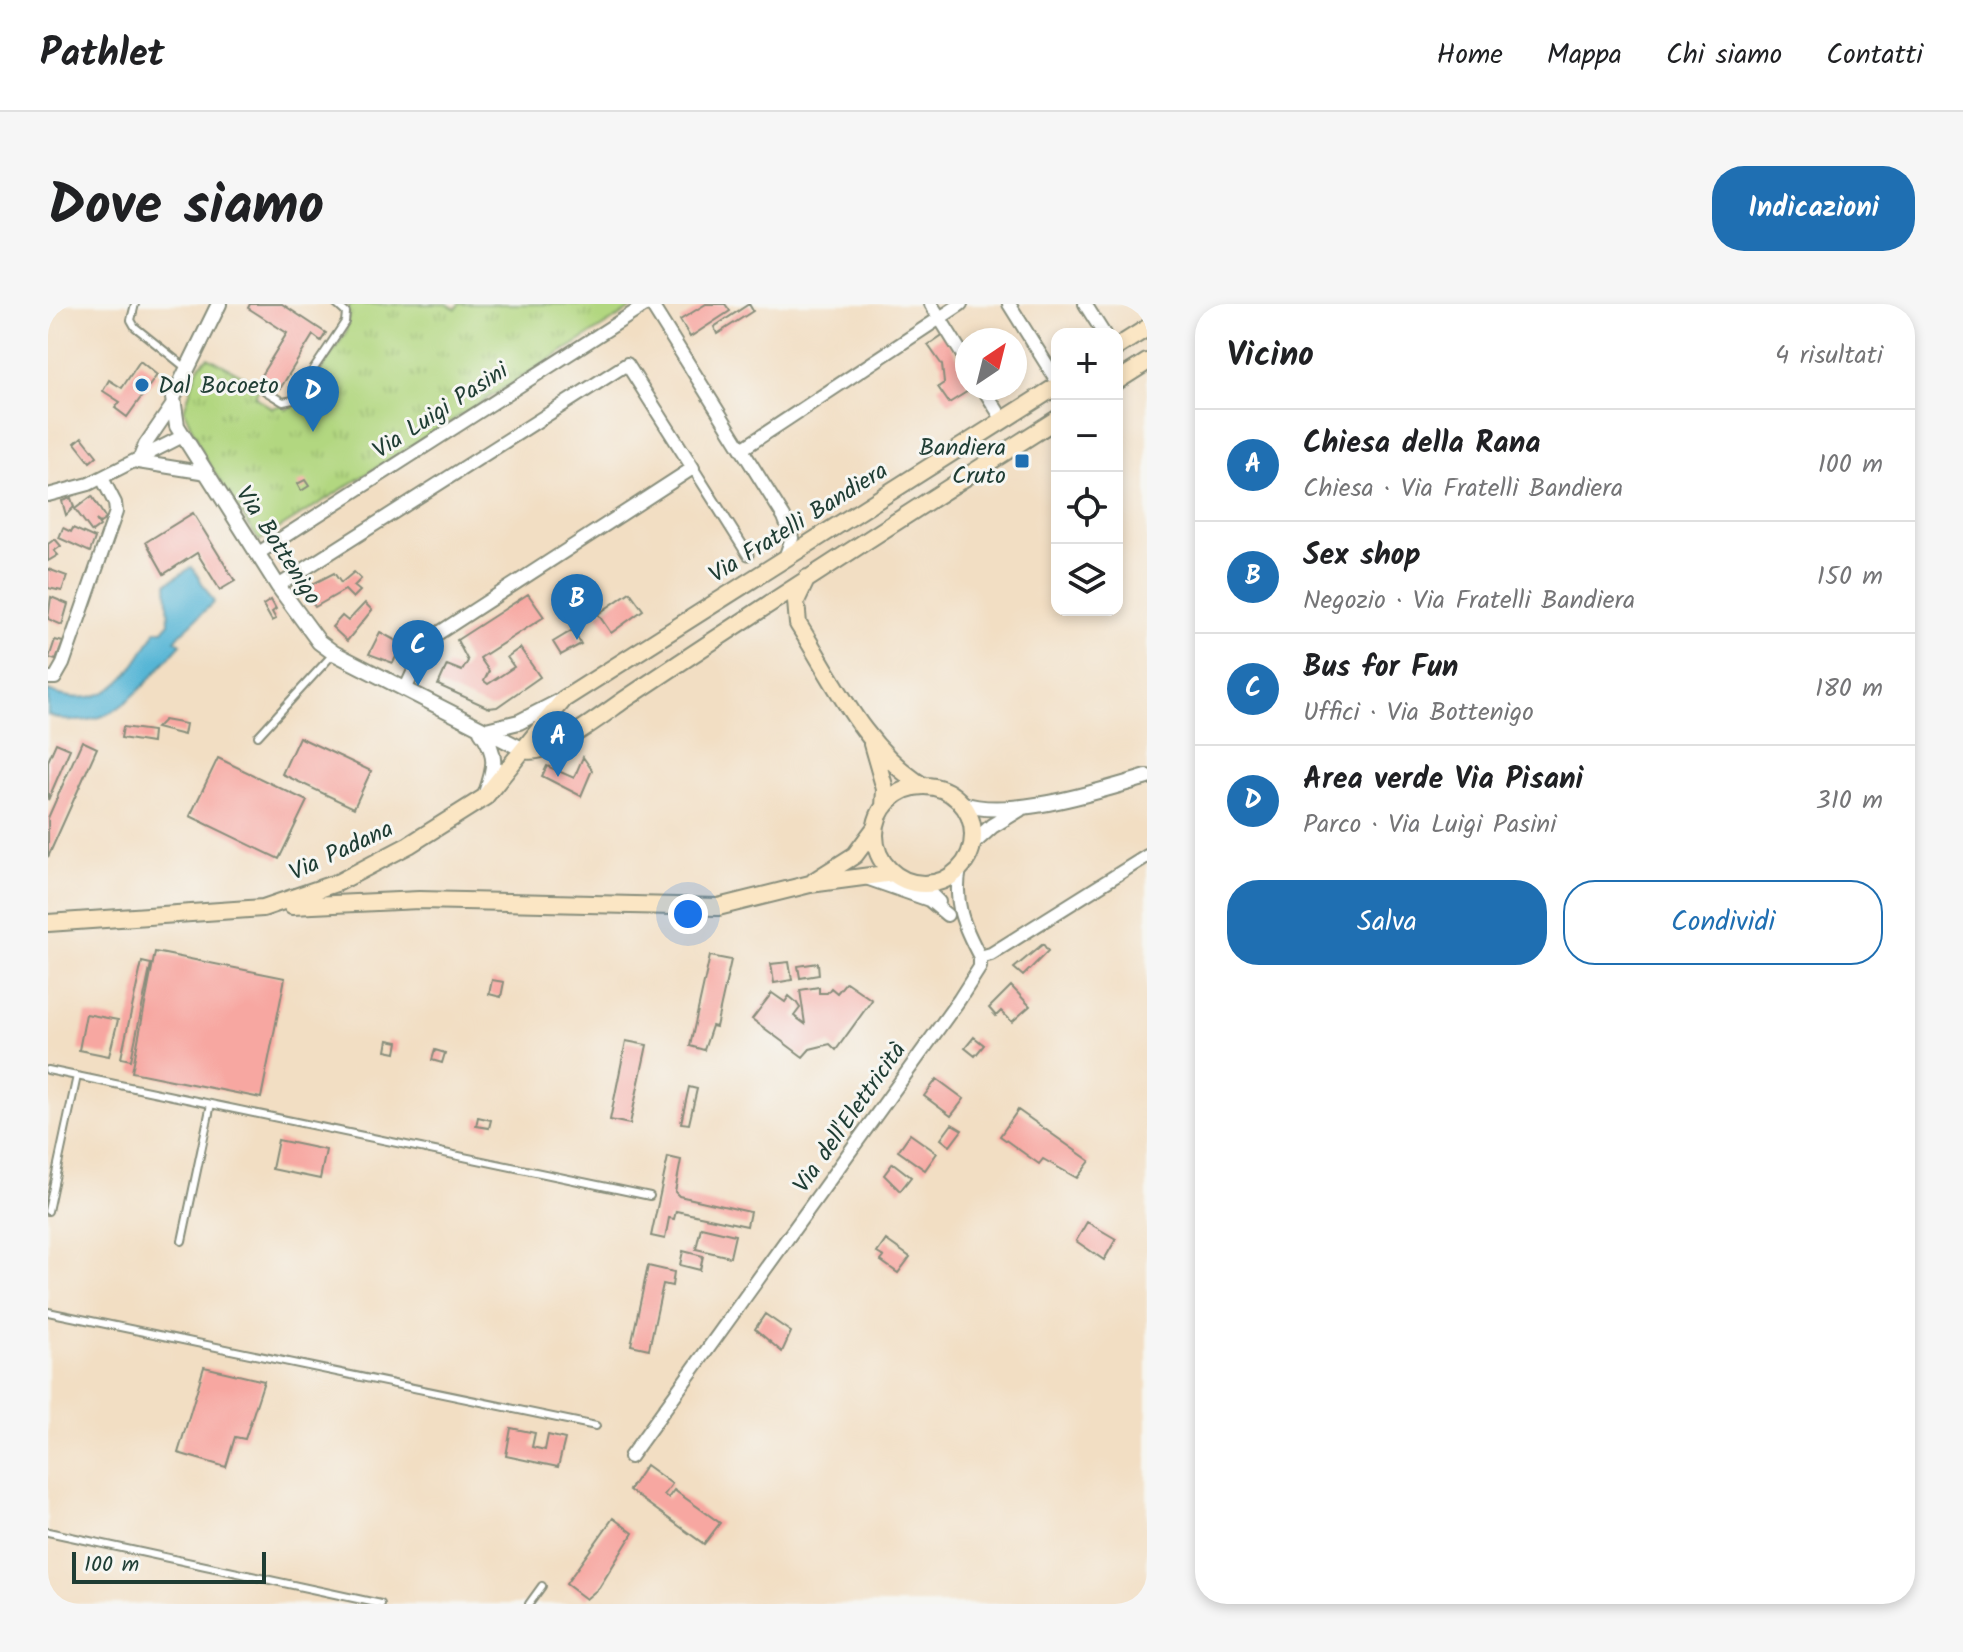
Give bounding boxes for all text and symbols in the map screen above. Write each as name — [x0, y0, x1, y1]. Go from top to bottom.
text: Pathlet — [40, 25, 165, 85]
text: Home — [1436, 33, 1503, 78]
text: Mappa — [1547, 33, 1622, 78]
text: Chi siamo — [1666, 33, 1782, 78]
text: Contatti — [1826, 33, 1923, 78]
text: Dove siamo — [48, 163, 324, 253]
button: Indicazioni — [1712, 166, 1915, 251]
north arrow — [955, 328, 1027, 400]
map controls — [1051, 328, 1123, 616]
button: + — [1051, 328, 1123, 400]
text: Vicino — [1227, 329, 1314, 383]
text: 4 risultati — [1775, 335, 1883, 377]
street label: Via Luigi Pasini — [365, 352, 518, 470]
pin: D — [287, 366, 339, 432]
place label: Dal Bocoeto — [158, 367, 279, 406]
marker: Dal Bocoeto — [133, 376, 151, 394]
button: − — [1051, 400, 1123, 472]
text: Chiesa della Rana — [1303, 420, 1541, 468]
place label: Bandiera Cruto — [919, 429, 1006, 496]
text: A — [1245, 444, 1261, 486]
text: 100 m — [1818, 444, 1883, 486]
street label: Via Fratelli Bandiera — [701, 452, 896, 594]
marker: Bandiera Cruto — [1013, 452, 1031, 470]
text: Chiesa · Via Fratelli Bandiera — [1303, 468, 1623, 510]
button: locate — [1051, 472, 1123, 544]
street label: Via Bottenigo — [224, 478, 331, 613]
text: Sex shop — [1303, 532, 1421, 580]
button: layers — [1051, 544, 1123, 616]
text: B — [1245, 556, 1261, 598]
text: 150 m — [1817, 556, 1883, 598]
pin: B — [551, 574, 603, 640]
text: Negozio · Via Fratelli Bandiera — [1303, 580, 1635, 622]
pin: C — [392, 620, 444, 686]
text: Bus for Fun — [1303, 644, 1458, 692]
text: C — [1245, 668, 1261, 710]
text: 180 m — [1815, 668, 1883, 710]
text: Uffici · Via Bottenigo — [1303, 692, 1534, 734]
pin: A — [532, 711, 584, 777]
text: Area verde Via Pisani — [1303, 756, 1583, 804]
text: D — [1244, 780, 1262, 822]
text: 310 m — [1816, 780, 1883, 822]
text: Parco · Via Luigi Pasini — [1303, 804, 1556, 846]
street label: Via Padana — [283, 810, 400, 892]
button: Salva — [1227, 880, 1547, 965]
button: Condividi — [1563, 880, 1883, 965]
your location — [668, 894, 708, 934]
street label: Via dell'Elettricità — [783, 1034, 917, 1202]
scale bar — [72, 1548, 266, 1584]
text: 100 m — [84, 1548, 139, 1583]

